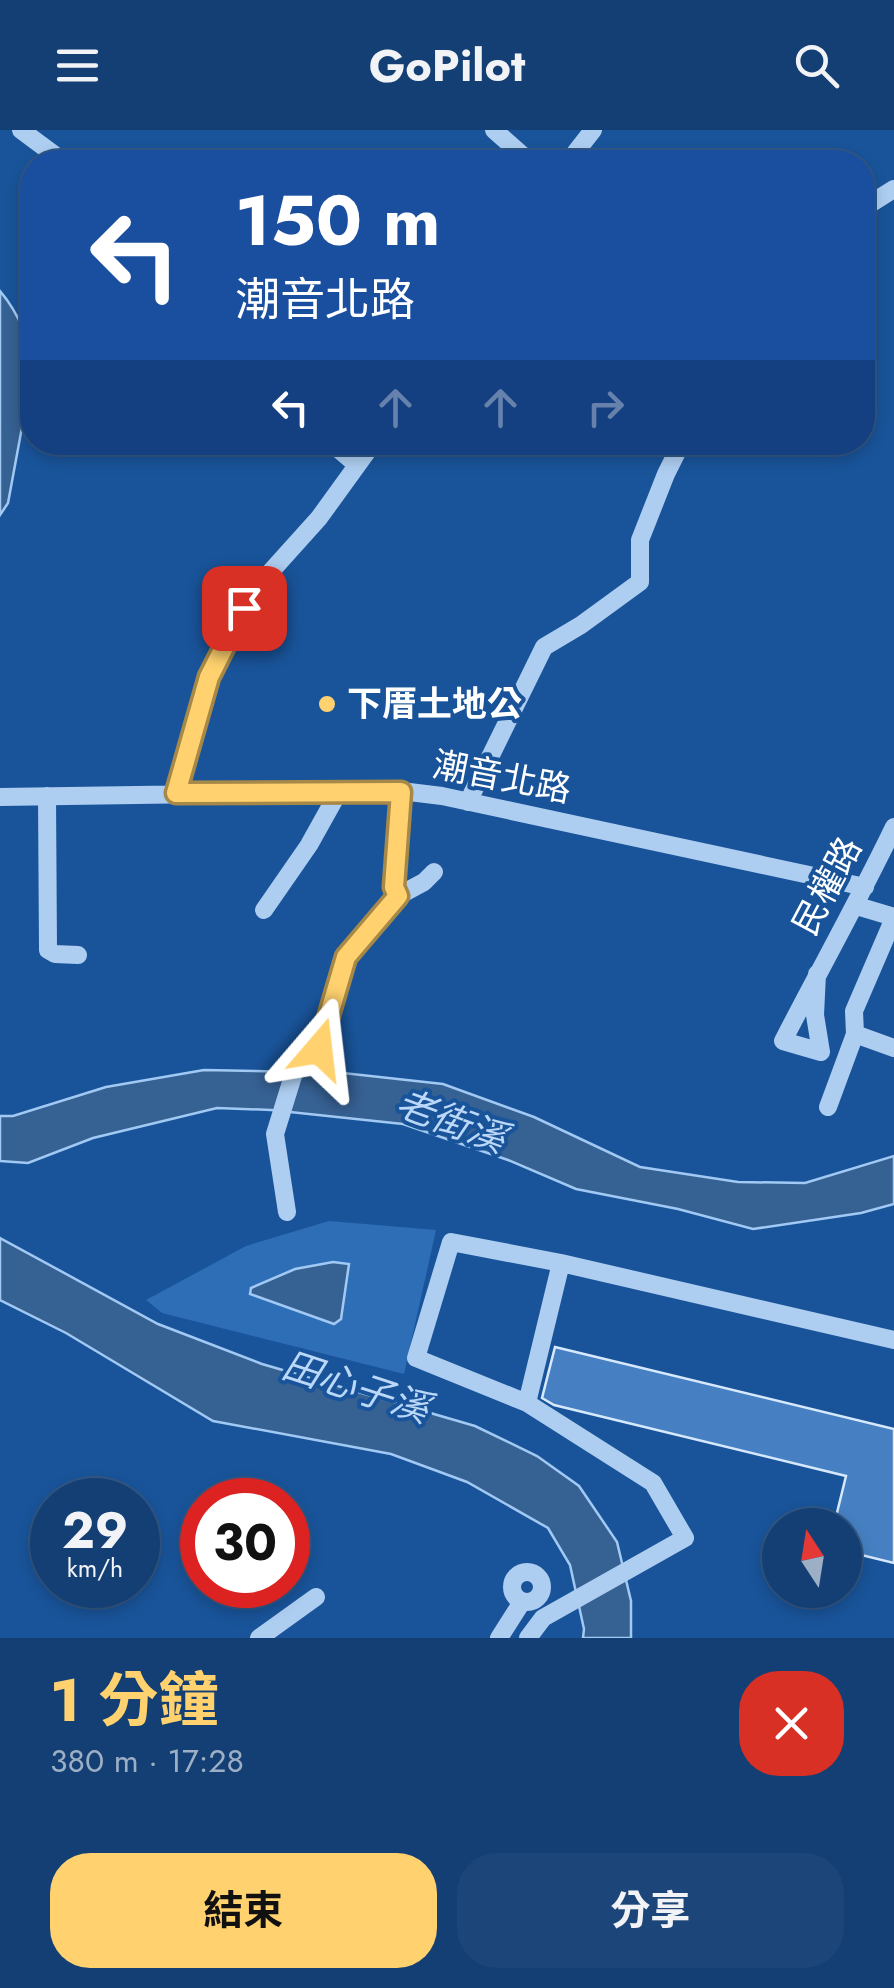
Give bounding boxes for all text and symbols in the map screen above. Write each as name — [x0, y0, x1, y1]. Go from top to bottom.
text: GoPilot — [369, 33, 525, 98]
icon: menu — [50, 38, 105, 93]
icon: search — [789, 38, 844, 93]
text: 150 m — [235, 170, 441, 271]
icon: left — [70, 190, 200, 320]
text: 潮音北路 — [235, 267, 415, 332]
icon: left — [263, 380, 318, 435]
icon: ahead — [368, 380, 423, 435]
icon: ahead — [473, 380, 528, 435]
icon: right — [578, 380, 633, 435]
pin — [202, 566, 287, 651]
icon: arrive — [217, 581, 272, 636]
place label: 下厝土地公 — [347, 679, 522, 729]
marker: 下厝土地公 — [316, 693, 338, 715]
street label: 潮音北路 — [429, 739, 575, 815]
street label: 民權路 — [780, 828, 874, 944]
position arrow — [267, 997, 371, 1101]
water label: 老街溪 — [388, 1075, 519, 1168]
water label: 田心子溪 — [275, 1337, 442, 1438]
speed limit sign: 30 — [180, 1478, 310, 1608]
text: 29 — [62, 1494, 128, 1567]
north arrow — [762, 1508, 862, 1608]
map controls — [762, 1508, 862, 1608]
text: km/h — [67, 1550, 123, 1586]
text: 1 分鐘 — [50, 1657, 219, 1744]
button: close — [739, 1671, 844, 1776]
text: 380 m · 17:28 — [50, 1738, 244, 1784]
button: 結束 — [50, 1853, 437, 1968]
button: 分享 — [457, 1853, 844, 1968]

